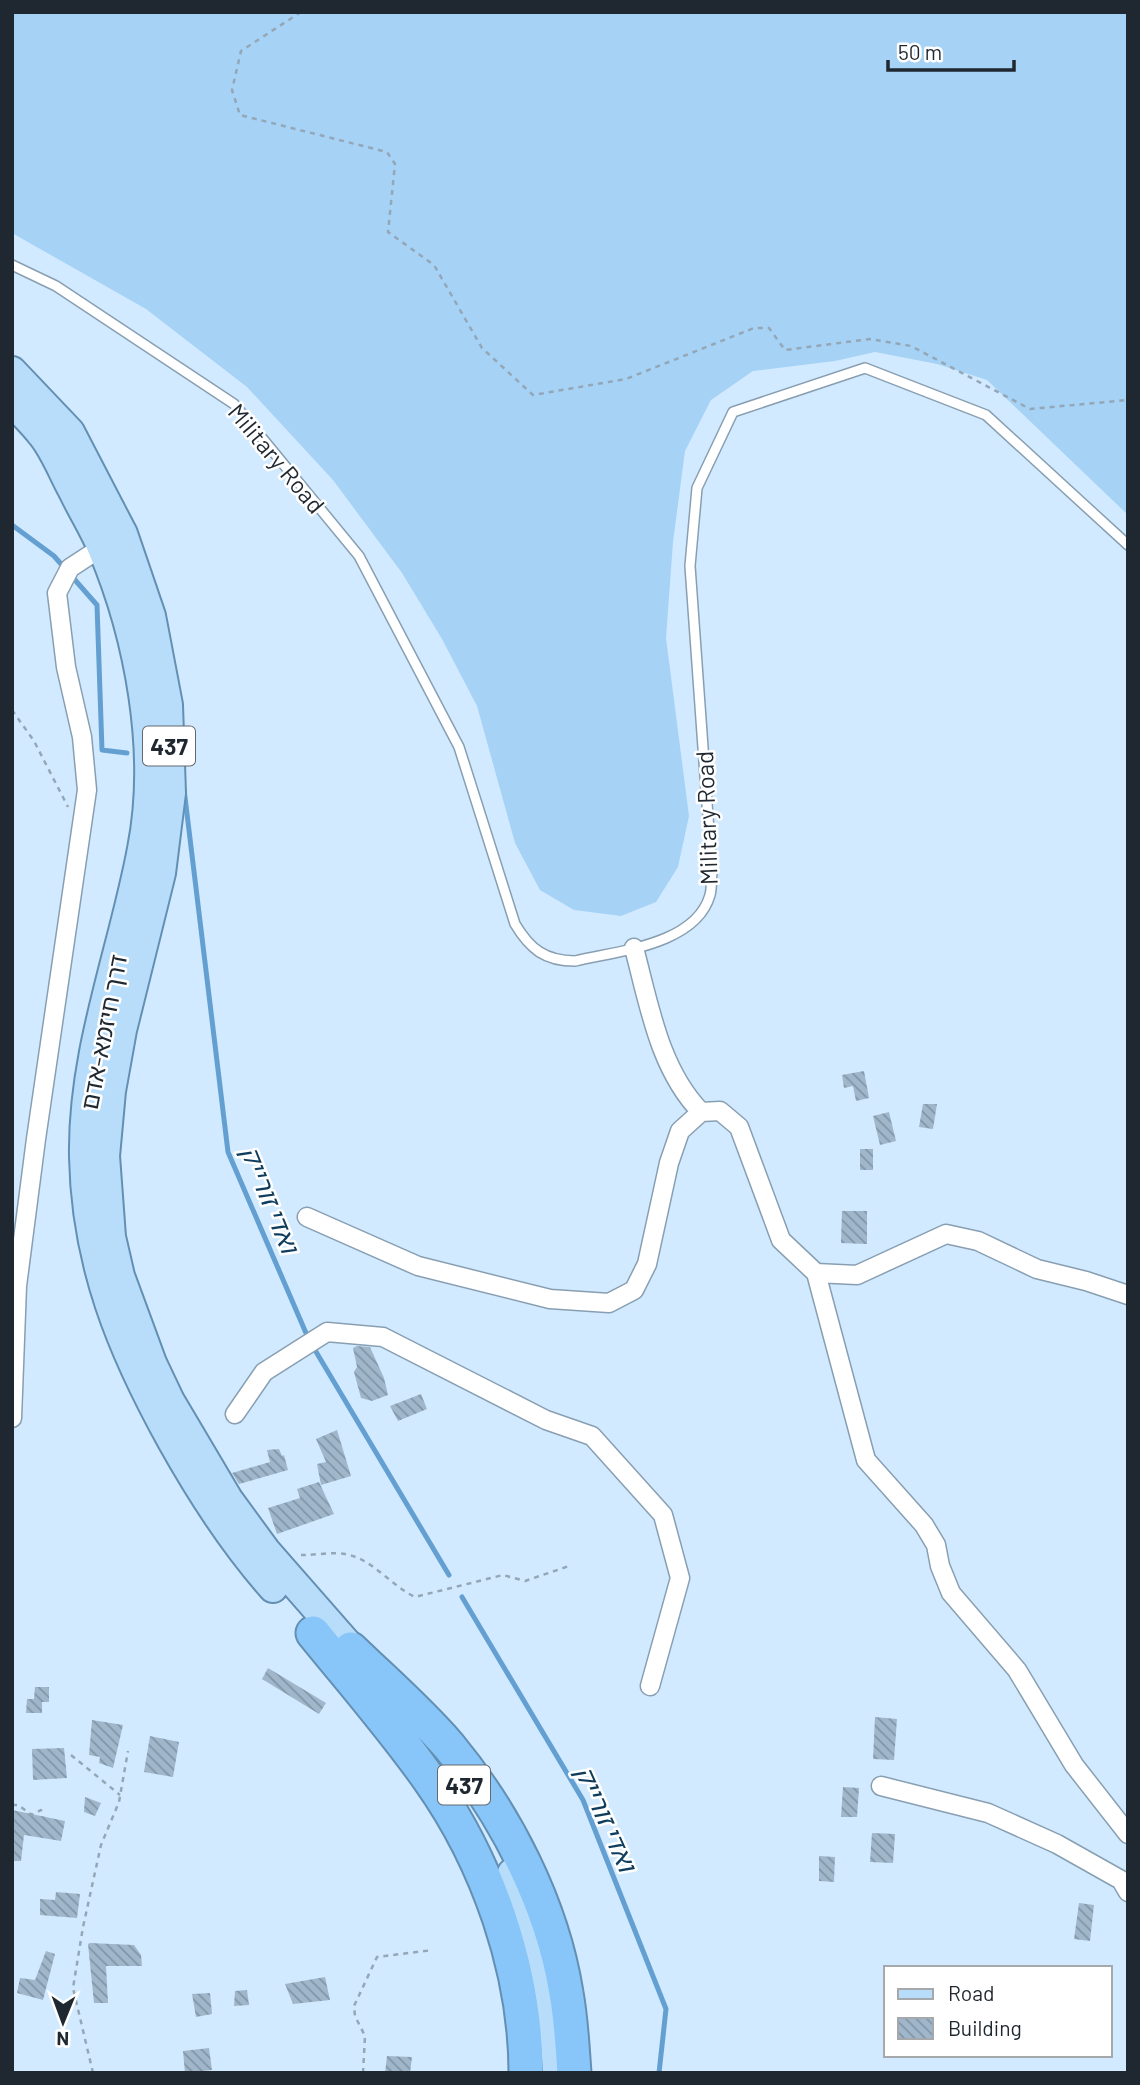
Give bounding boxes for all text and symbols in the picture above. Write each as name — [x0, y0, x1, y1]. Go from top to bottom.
scale bar — [888, 28, 1014, 72]
text: 50 m — [898, 39, 942, 64]
street label: Military Road — [223, 397, 331, 519]
road number: 437 — [143, 726, 195, 766]
street label: Military Road — [689, 750, 723, 886]
street label: דרך חיזמא-אדם — [74, 952, 132, 1112]
water label: ואדי זורייק — [236, 1141, 307, 1259]
water label: ואדי זורייק — [570, 1760, 645, 1878]
road number: 437 — [438, 1766, 490, 1804]
legend — [884, 1966, 1112, 2057]
text: Road — [948, 1980, 994, 2005]
north arrow — [28, 1987, 98, 2057]
text: Building — [948, 2015, 1022, 2040]
text: N — [56, 2028, 69, 2051]

